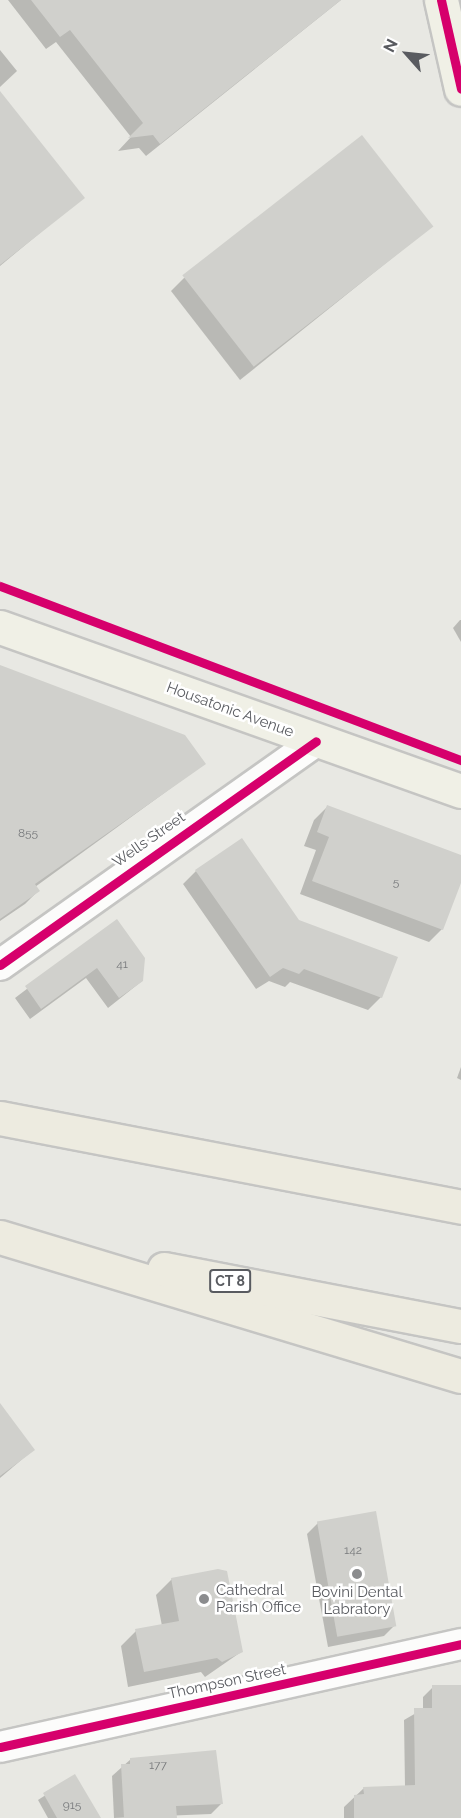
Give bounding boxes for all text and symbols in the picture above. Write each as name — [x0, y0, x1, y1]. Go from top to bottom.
north arrow — [377, 24, 437, 84]
text: N — [379, 36, 402, 55]
street label: Housatonic Avenue — [164, 679, 296, 741]
street label: Wells Street — [109, 808, 189, 872]
house number: 855 — [18, 827, 38, 841]
house number: 5 — [393, 876, 399, 890]
house number: 41 — [116, 958, 128, 972]
road number: CT 8 — [208, 1270, 252, 1292]
house number: 142 — [344, 1544, 362, 1558]
marker: Bovini Dental Labratory — [350, 1567, 364, 1581]
place label: Cathedral Parish Office — [216, 1581, 301, 1616]
place label: Bovini Dental Labratory — [311, 1583, 403, 1618]
marker: Cathedral Parish Office — [197, 1592, 211, 1606]
street label: Thompson Street — [166, 1661, 288, 1703]
house number: 177 — [149, 1759, 167, 1773]
house number: 915 — [63, 1799, 81, 1813]

